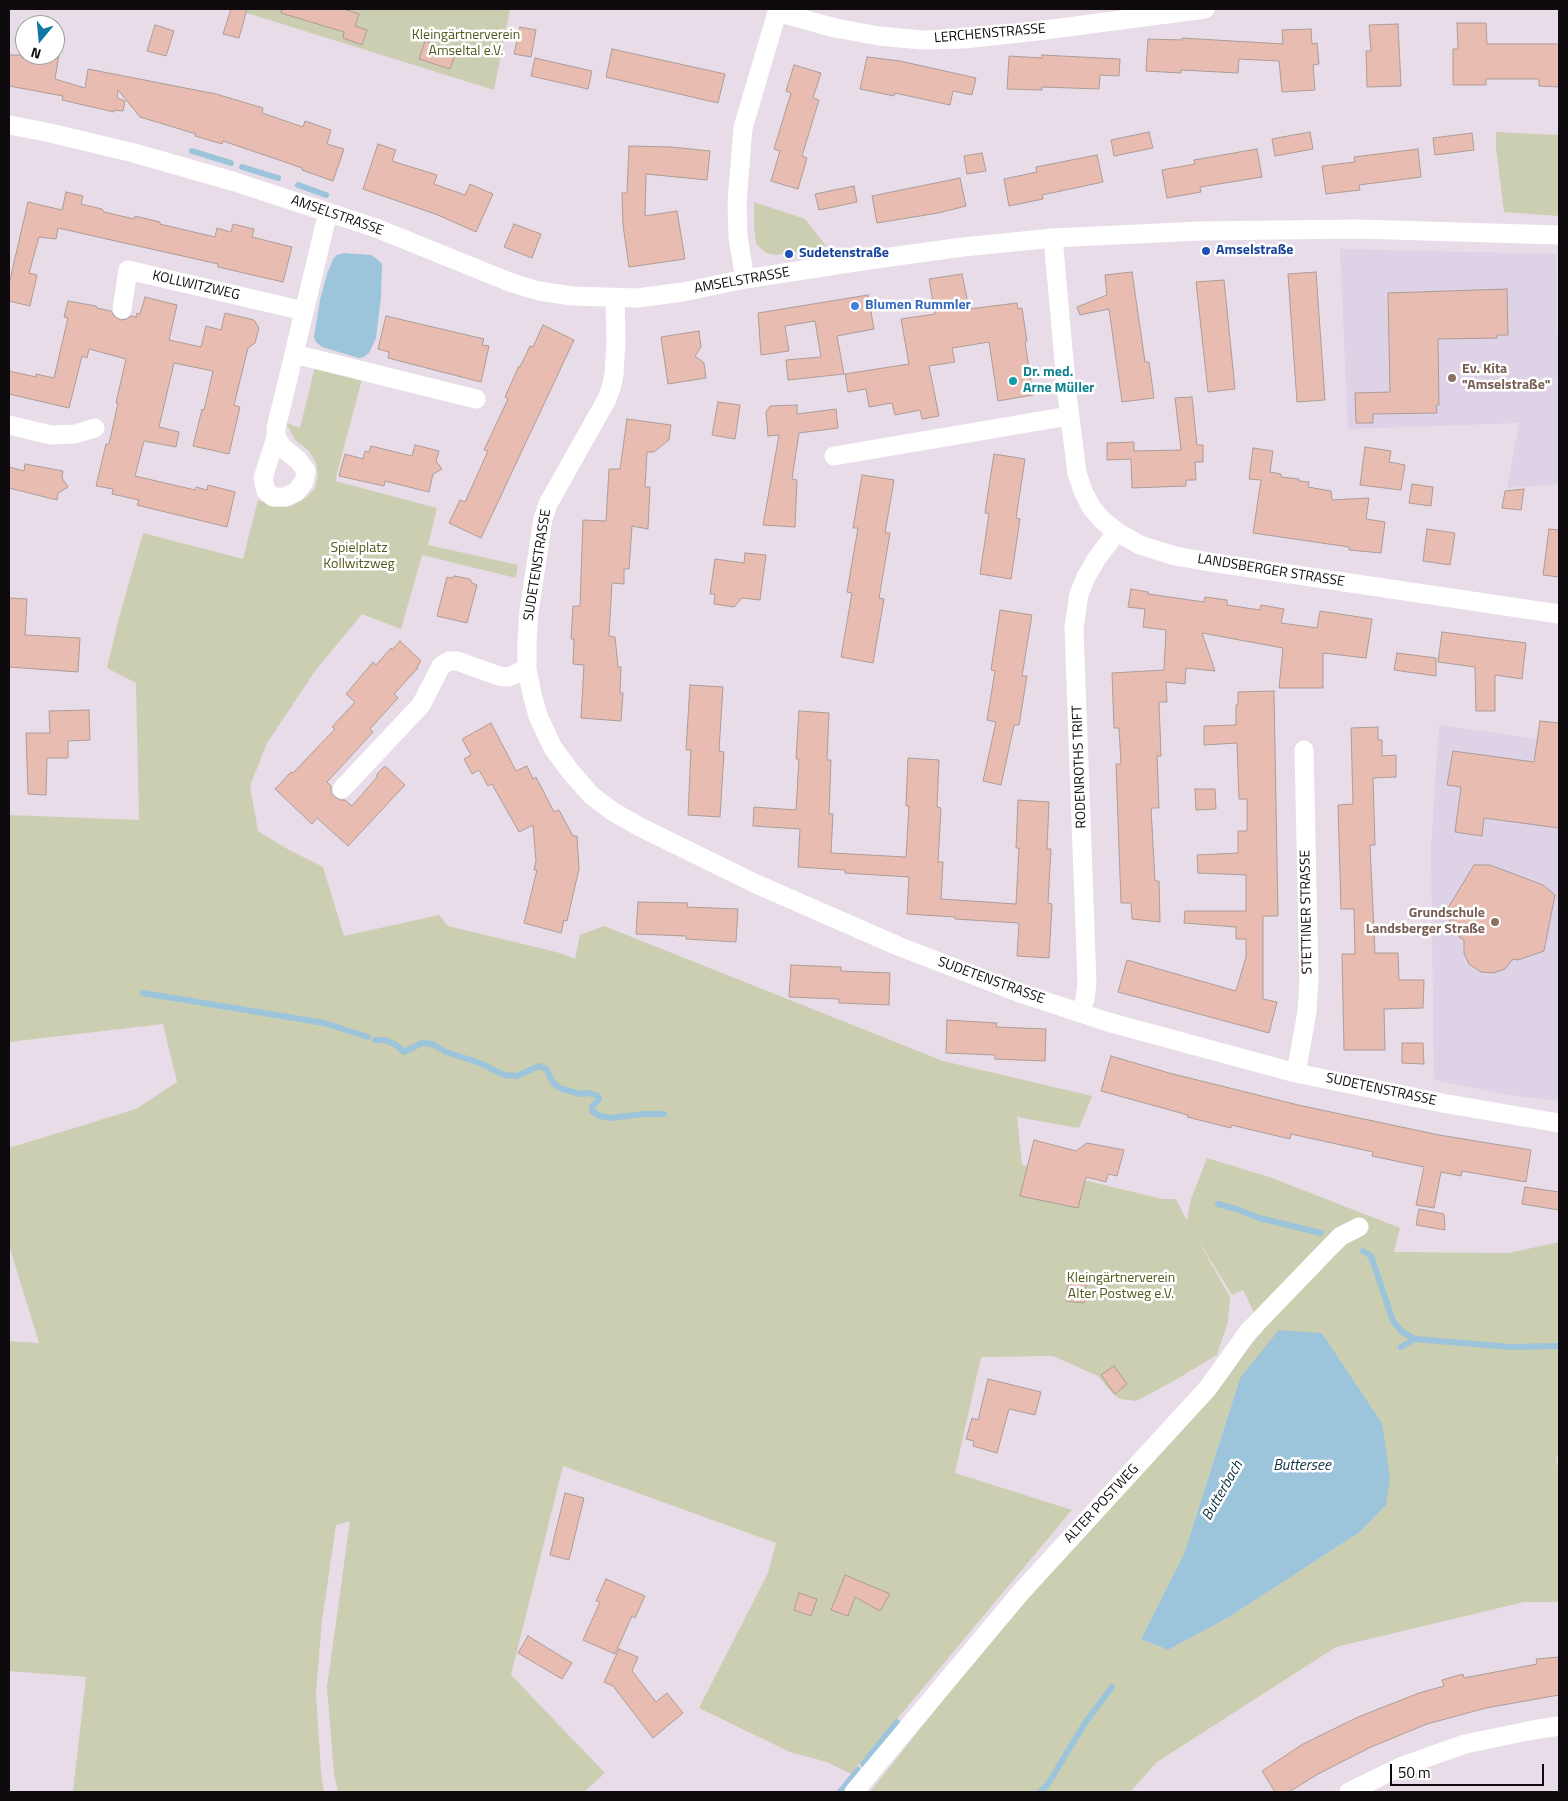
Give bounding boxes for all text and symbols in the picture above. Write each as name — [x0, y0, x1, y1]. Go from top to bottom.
north arrow — [15, 15, 65, 65]
street label: LERCHENSTRASSE — [933, 21, 1047, 47]
park label: Kleingärtnerverein Amseltal e.V. — [412, 28, 520, 60]
text: N — [28, 42, 43, 65]
street label: AMSELSTRASSE — [289, 192, 385, 240]
place label: Amselstraße — [1216, 243, 1293, 259]
marker: Amselstraße — [1200, 245, 1212, 257]
place label: Sudetenstraße — [799, 246, 889, 262]
marker: Sudetenstraße — [783, 248, 795, 260]
street label: AMSELSTRASSE — [693, 264, 791, 298]
street label: KOLLWITZWEG — [151, 268, 241, 304]
place label: Blumen Rummler — [865, 298, 971, 314]
marker: Blumen Rummler — [849, 300, 861, 312]
place label: Ev. Kita "Amselstraße" — [1462, 362, 1550, 394]
place label: Dr. med. Arne Müller — [1023, 365, 1094, 398]
marker: Ev. Kita "Amselstraße" — [1446, 372, 1458, 384]
marker: Dr. med. Arne Müller — [1007, 375, 1019, 387]
street label: SUDETENSTRASSE — [521, 508, 555, 622]
park label: Spielplatz Kollwitzweg — [323, 541, 395, 574]
street label: LANDSBERGER STRASSE — [1196, 551, 1346, 591]
street label: RODENROTHS TRIFT — [1069, 705, 1091, 829]
street label: STETTINER STRASSE — [1298, 850, 1316, 974]
place label: Grundschule Landsberger Straße — [1366, 906, 1485, 939]
marker: Grundschule Landsberger Straße — [1489, 916, 1501, 928]
street label: SUDETENSTRASSE — [935, 954, 1047, 1008]
street label: SUDETENSTRASSE — [1324, 1070, 1438, 1110]
park label: Kleingärtnerverein Alter Postweg e.V. — [1067, 1271, 1175, 1304]
water label: Buttersee — [1273, 1457, 1331, 1475]
water label: Butterbach — [1199, 1458, 1247, 1524]
street label: ALTER POSTWEG — [1061, 1461, 1143, 1547]
scale bar — [1393, 1754, 1547, 1786]
text: 50 m — [1398, 1761, 1431, 1784]

